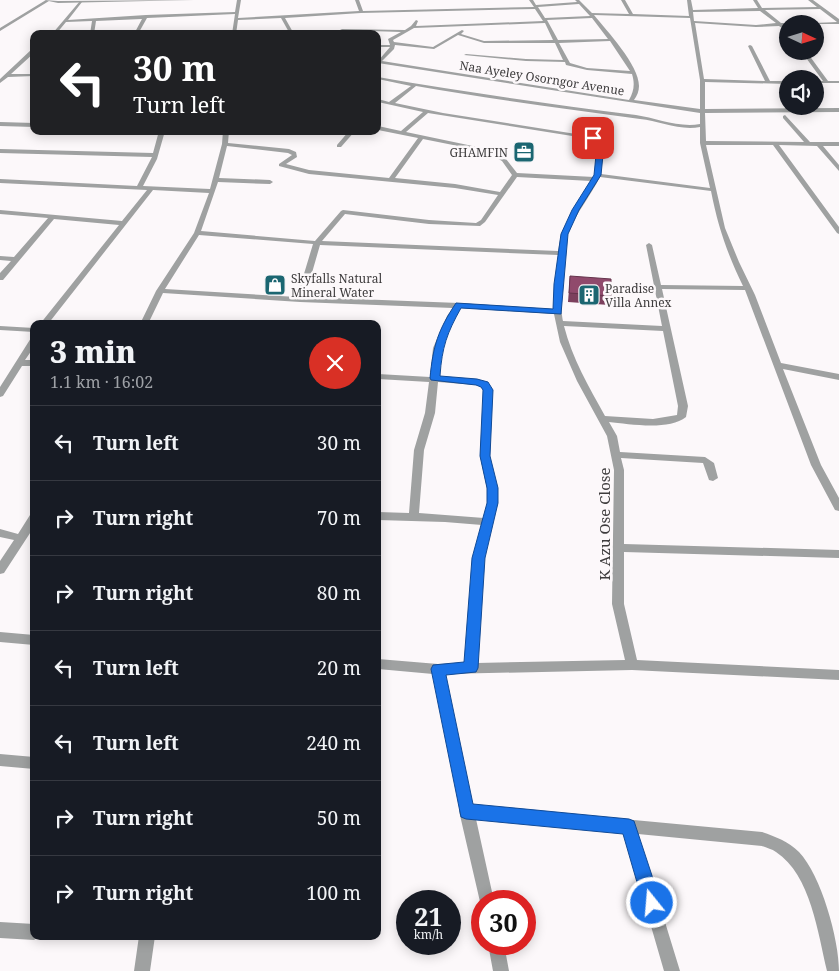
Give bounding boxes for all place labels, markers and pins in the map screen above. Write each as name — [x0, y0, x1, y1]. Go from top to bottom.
pin — [572, 117, 614, 159]
office icon: GHAMFIN — [512, 140, 536, 164]
place label: GHAMFIN — [450, 144, 508, 161]
place label: Skyfalls Natural Mineral Water — [291, 270, 382, 301]
shop icon: Skyfalls Natural Mineral Water — [263, 273, 287, 297]
place label: Paradise Villa Annex — [605, 280, 672, 311]
building icon: Paradise Villa Annex — [577, 283, 601, 307]

